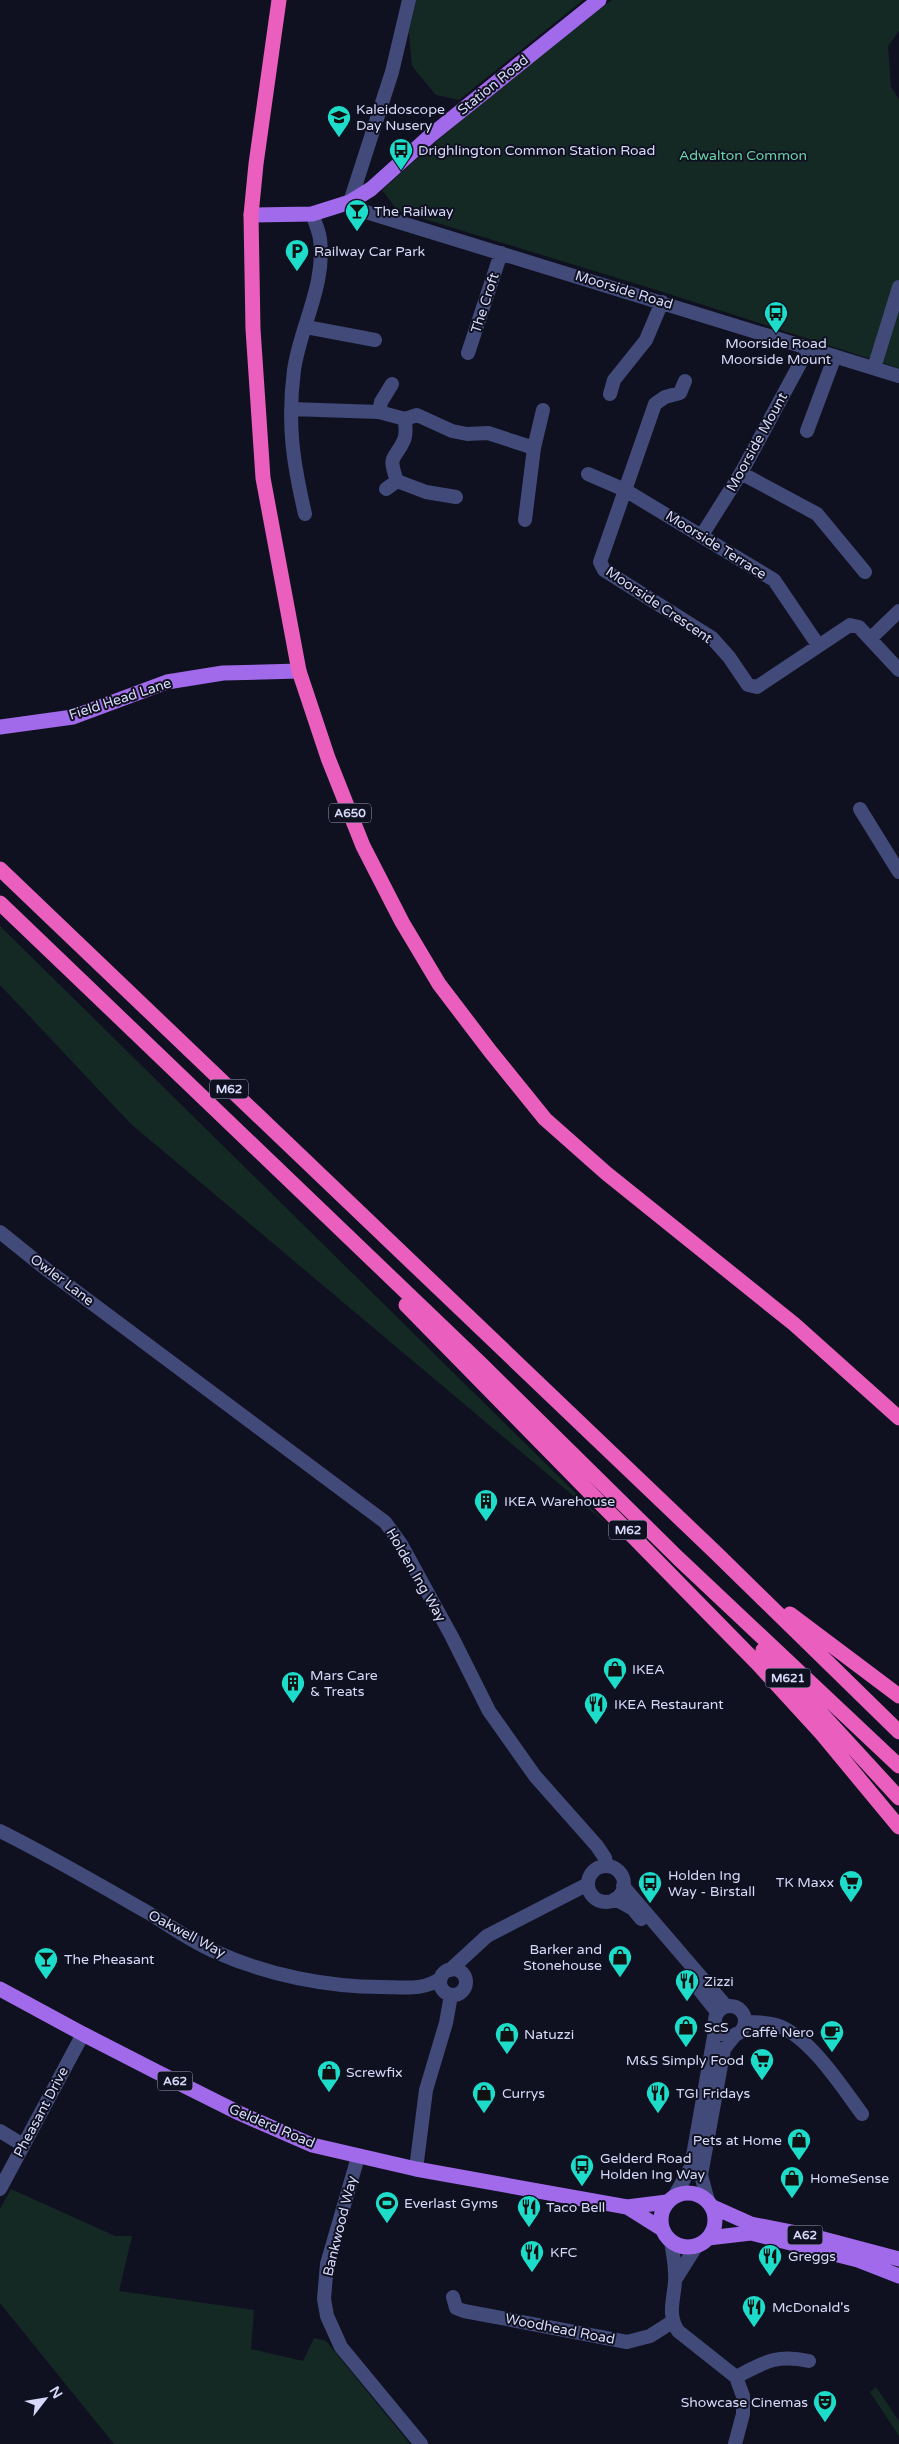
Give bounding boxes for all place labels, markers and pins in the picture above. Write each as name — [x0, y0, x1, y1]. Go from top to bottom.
place label: Kaleidoscope Day Nusery — [356, 101, 445, 134]
school or university icon: Kaleidoscope Day Nusery — [326, 104, 352, 138]
bus stop icon: Drighlington Common Station Road — [388, 137, 414, 171]
place label: Drighlington Common Station Road — [418, 142, 655, 159]
bar icon: The Railway — [344, 198, 370, 232]
place label: The Railway — [374, 203, 454, 220]
parking icon: Railway Car Park — [284, 238, 310, 272]
place label: Railway Car Park — [314, 243, 426, 260]
bus stop icon: Moorside Road Moorside Mount — [763, 300, 789, 334]
place label: Moorside Road Moorside Mount — [721, 335, 832, 368]
building icon: IKEA Warehouse — [473, 1488, 499, 1522]
place label: IKEA Warehouse — [504, 1493, 615, 1510]
shop icon: IKEA — [602, 1656, 628, 1690]
place label: IKEA — [632, 1661, 665, 1678]
place label: Mars Care & Treats — [310, 1667, 378, 1700]
building icon: Mars Care & Treats — [280, 1670, 306, 1704]
restaurant icon: IKEA Restaurant — [583, 1691, 609, 1725]
place label: IKEA Restaurant — [614, 1696, 724, 1713]
place label: Holden Ing Way - Birstall — [668, 1867, 755, 1900]
supermarket icon: TK Maxx — [838, 1869, 864, 1903]
bus stop icon: Holden Ing Way - Birstall — [637, 1870, 663, 1904]
place label: TK Maxx — [776, 1874, 834, 1891]
place label: Barker and Stonehouse — [523, 1941, 602, 1974]
shop icon: Barker and Stonehouse — [607, 1944, 633, 1978]
bar icon: The Pheasant — [33, 1946, 59, 1980]
place label: The Pheasant — [64, 1951, 155, 1968]
restaurant icon: Zizzi — [674, 1968, 700, 2002]
place label: Zizzi — [704, 1973, 734, 1990]
shop icon: ScS — [673, 2014, 699, 2048]
place label: ScS — [704, 2019, 729, 2036]
cafe icon: Caffè Nero — [819, 2019, 845, 2053]
shop icon: Natuzzi — [494, 2021, 520, 2055]
place label: Caffè Nero — [742, 2024, 814, 2041]
place label: Natuzzi — [524, 2026, 574, 2043]
supermarket icon: M&S Simply Food — [749, 2047, 775, 2081]
place label: M&S Simply Food — [626, 2052, 744, 2069]
shop icon: Screwfix — [316, 2059, 342, 2093]
place label: Screwfix — [346, 2064, 403, 2081]
shop icon: Currys — [471, 2080, 497, 2114]
restaurant icon: TGI Fridays — [645, 2080, 671, 2114]
place label: Currys — [502, 2085, 545, 2102]
place label: TGI Fridays — [676, 2085, 750, 2102]
shop icon: Pets at Home — [786, 2127, 812, 2161]
place label: Pets at Home — [693, 2132, 782, 2149]
place label: Gelderd Road Holden Ing Way — [600, 2150, 705, 2183]
bus stop icon: Gelderd Road Holden Ing Way — [569, 2153, 595, 2187]
shop icon: HomeSense — [779, 2165, 805, 2199]
place label: HomeSense — [810, 2170, 889, 2187]
sports icon: Everlast Gyms — [374, 2190, 400, 2224]
restaurant icon: Taco Bell — [516, 2194, 542, 2228]
place label: Everlast Gyms — [404, 2195, 498, 2212]
place label: Taco Bell — [546, 2199, 605, 2216]
restaurant icon: KFC — [519, 2239, 545, 2273]
restaurant icon: Greggs — [757, 2243, 783, 2277]
place label: KFC — [550, 2244, 578, 2261]
place label: Greggs — [788, 2248, 836, 2265]
restaurant icon: McDonald's — [741, 2294, 767, 2328]
place label: McDonald's — [772, 2299, 850, 2316]
theatre icon: Showcase Cinemas — [812, 2389, 838, 2423]
place label: Showcase Cinemas — [681, 2394, 808, 2411]

